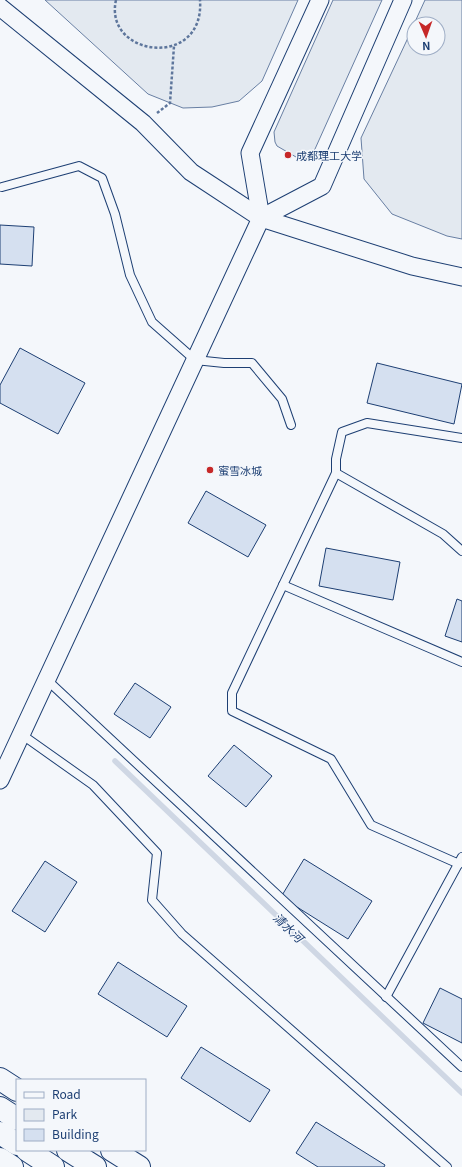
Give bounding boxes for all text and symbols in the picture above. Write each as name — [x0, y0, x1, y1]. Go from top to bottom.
north arrow — [406, 16, 446, 56]
text: N — [422, 39, 431, 55]
place label: 成都理工大学 — [296, 147, 362, 163]
marker: 成都理工大学 — [283, 150, 293, 160]
place label: 蜜雪冰城 — [218, 462, 262, 478]
marker: 蜜雪冰城 — [205, 465, 215, 475]
water label: 清水河 — [270, 908, 309, 947]
legend — [16, 1079, 146, 1151]
text: Road — [52, 1085, 81, 1102]
text: Park — [52, 1105, 77, 1122]
text: Building — [52, 1125, 99, 1142]

